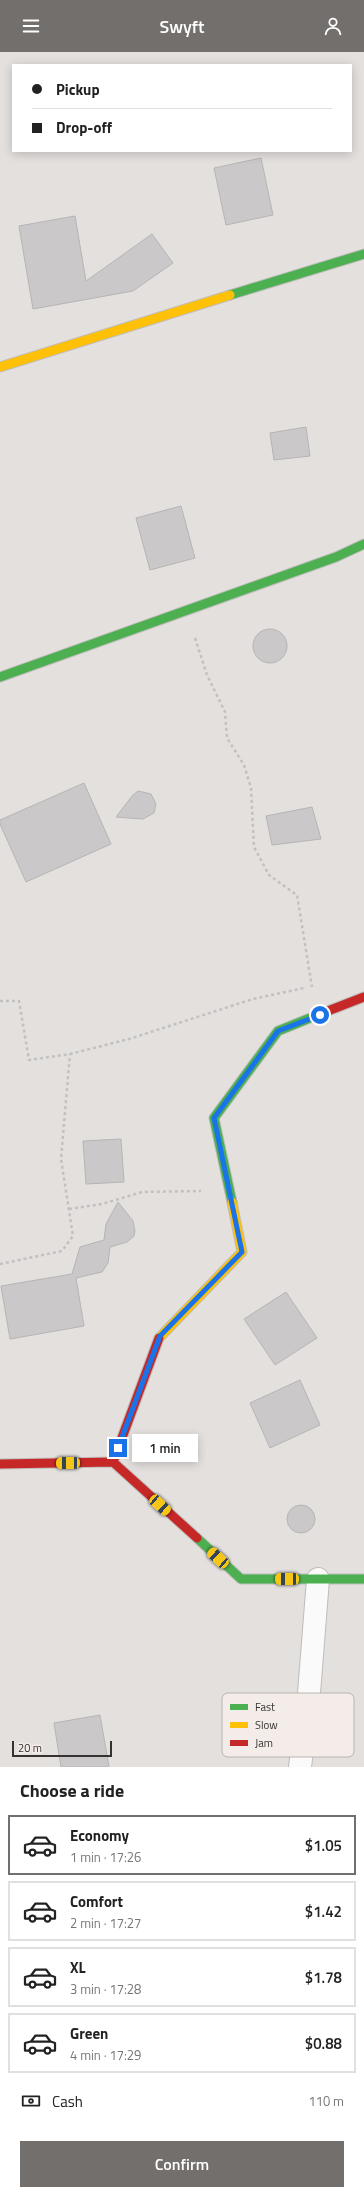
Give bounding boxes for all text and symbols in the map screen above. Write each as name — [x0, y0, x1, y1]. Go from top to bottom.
text: Swyft — [160, 13, 204, 40]
icon: menu — [20, 15, 42, 37]
icon: person — [322, 15, 344, 37]
text: Pickup — [56, 78, 100, 101]
text: Drop-off — [56, 116, 112, 139]
route start — [311, 1006, 329, 1024]
callout: 1 min — [132, 1434, 198, 1462]
text: 1 min — [149, 1438, 181, 1458]
route end — [109, 1439, 127, 1457]
car — [56, 1457, 80, 1469]
car — [147, 1493, 173, 1517]
car — [205, 1546, 231, 1570]
car — [275, 1573, 299, 1585]
legend — [222, 1693, 354, 1757]
text: Fast — [255, 1699, 275, 1715]
text: Slow — [255, 1717, 278, 1733]
text: Jam — [255, 1735, 273, 1751]
scale bar — [12, 1739, 112, 1758]
text: 20 m — [18, 1740, 42, 1756]
text: Choose a ride — [20, 1777, 124, 1804]
text: Economy — [70, 1824, 129, 1847]
icon: car — [22, 1827, 58, 1863]
text: $1.05 — [305, 1834, 342, 1857]
text: 1 min · 17:26 — [70, 1847, 141, 1867]
text: Comfort — [70, 1890, 123, 1913]
icon: car — [22, 1893, 58, 1929]
text: $1.42 — [305, 1900, 342, 1923]
text: 2 min · 17:27 — [70, 1913, 141, 1933]
text: XL — [70, 1956, 86, 1979]
icon: car — [22, 1959, 58, 1995]
text: $1.78 — [305, 1966, 342, 1989]
text: 3 min · 17:28 — [70, 1979, 141, 1999]
text: Green — [70, 2022, 108, 2045]
icon: car — [22, 2025, 58, 2061]
text: $0.88 — [305, 2032, 342, 2055]
text: 4 min · 17:29 — [70, 2045, 141, 2065]
icon: cash — [20, 2090, 42, 2112]
text: Cash — [52, 2090, 83, 2113]
text: 110 m — [308, 2091, 344, 2111]
button: Confirm — [20, 2141, 344, 2187]

